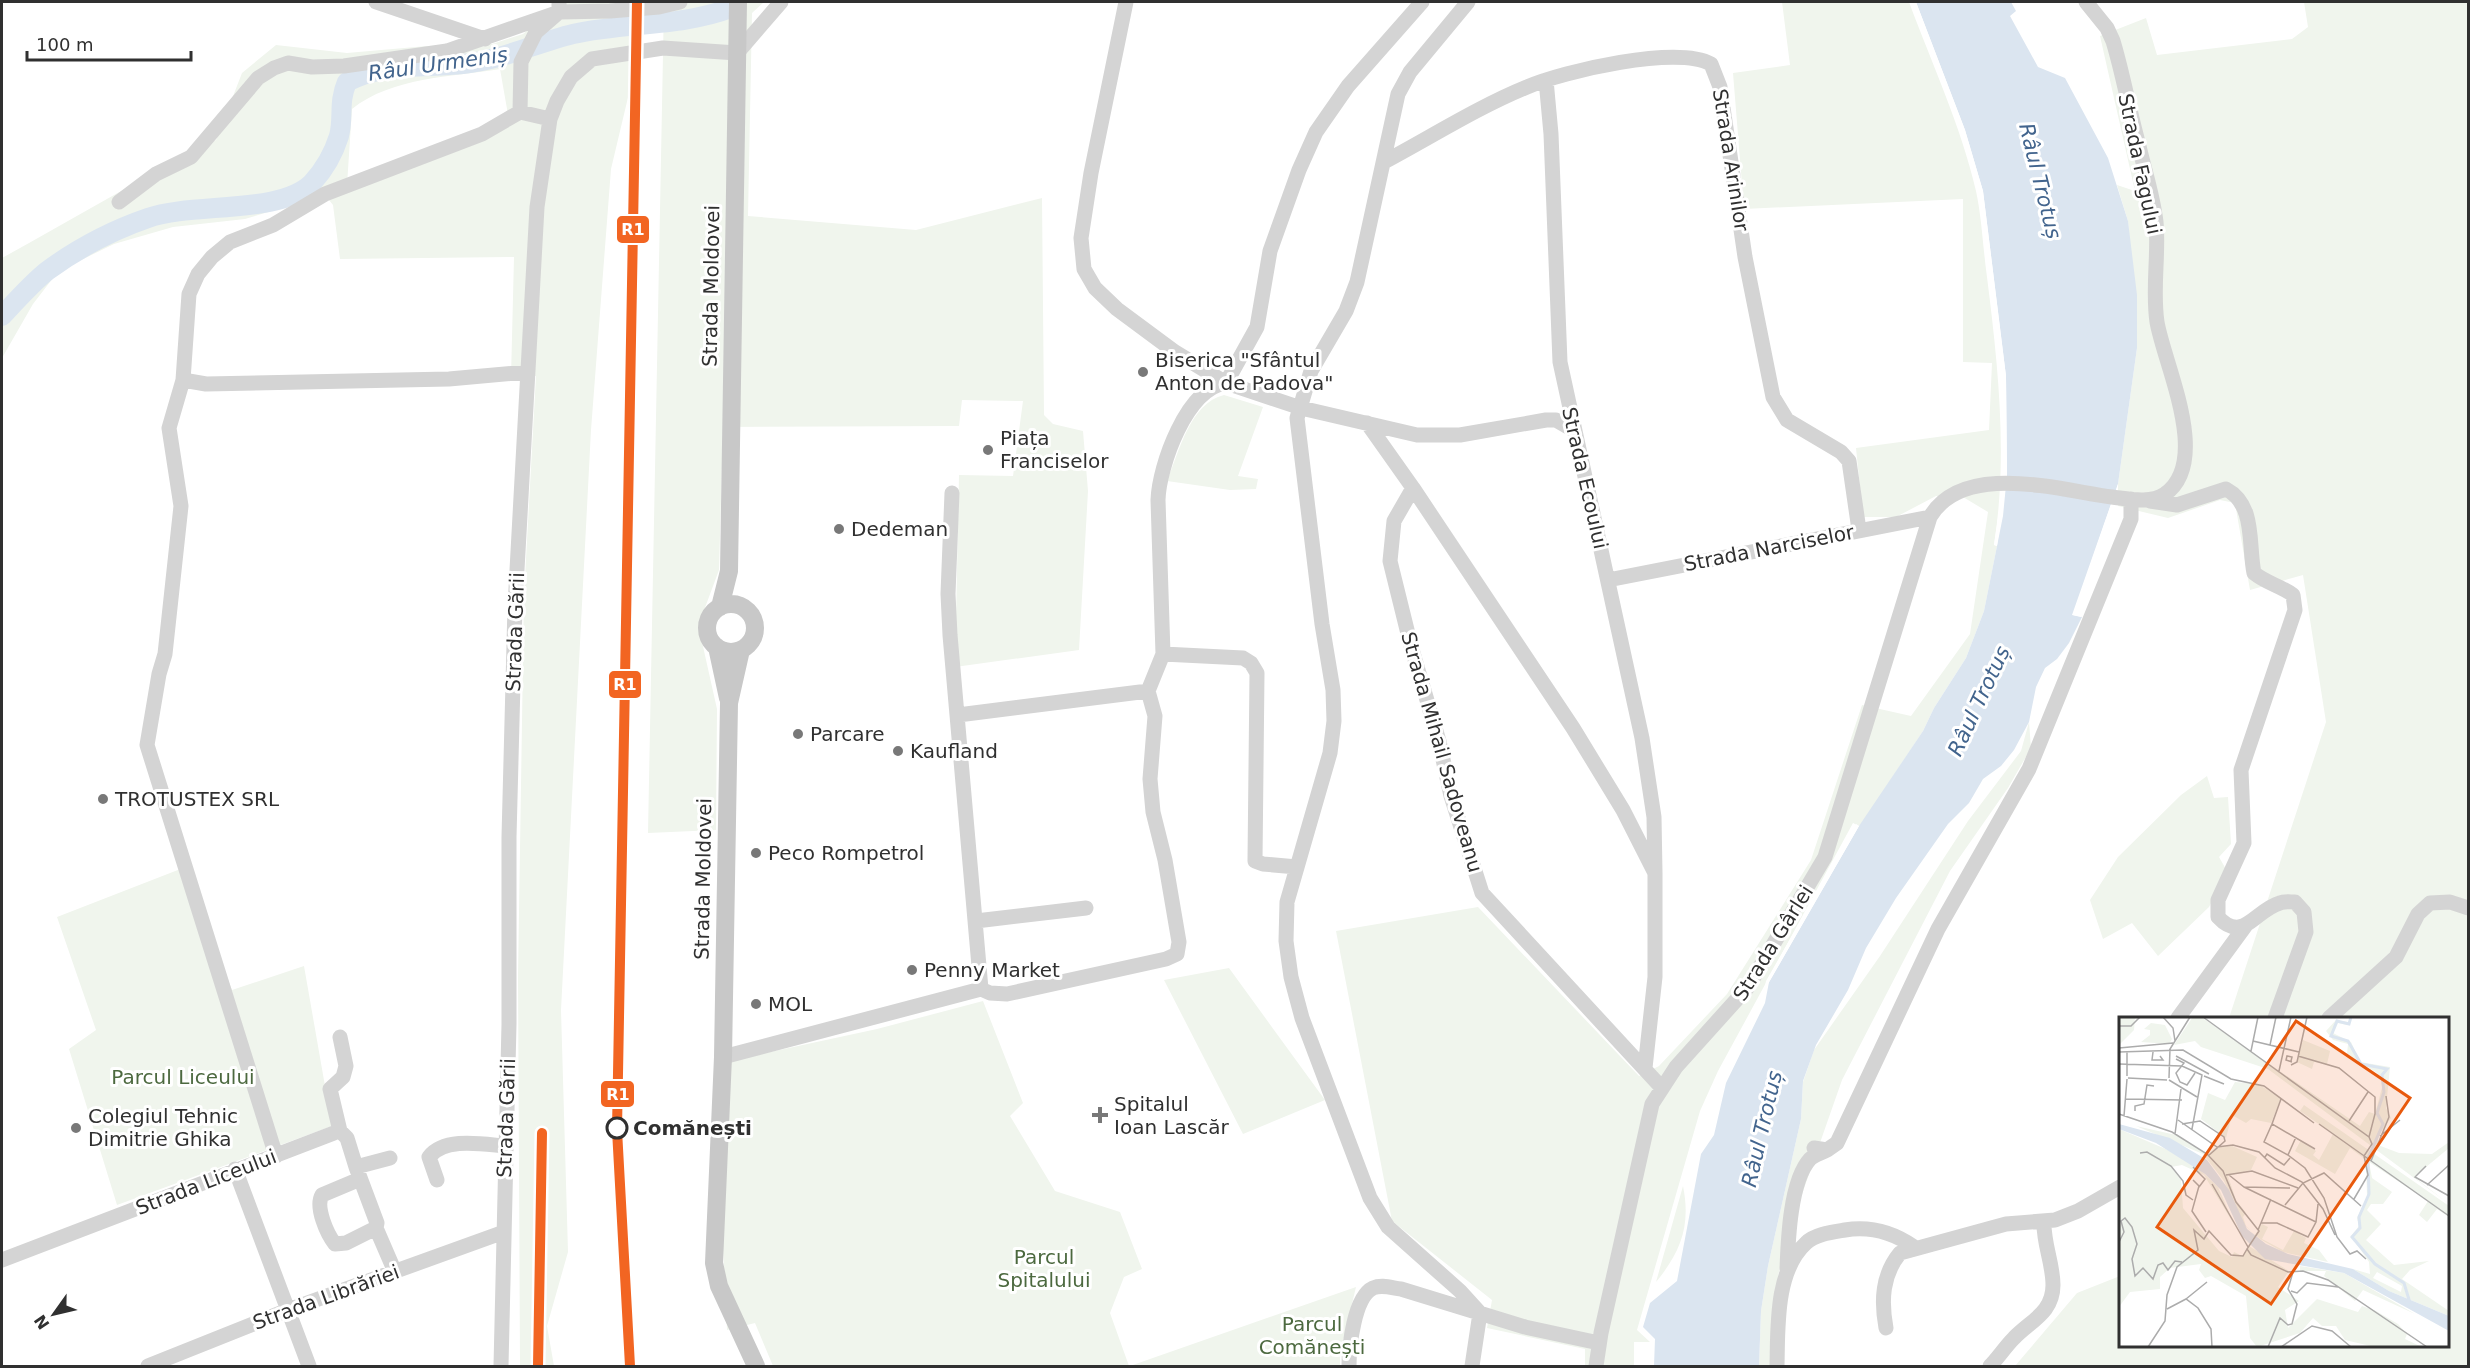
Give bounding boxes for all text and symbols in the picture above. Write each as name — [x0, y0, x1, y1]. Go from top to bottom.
scale bar — [27, 24, 190, 62]
text: 100 m — [36, 34, 94, 55]
water label: Râul Urmeniș — [367, 42, 509, 86]
street label: Strada Arinilor — [1708, 87, 1754, 234]
street label: Strada Fagului — [2113, 91, 2167, 237]
water label: Râul Trotuș — [2014, 121, 2066, 241]
street label: Strada Moldovei — [698, 205, 724, 367]
line badge: R1 — [616, 215, 650, 244]
text: R1 — [621, 220, 645, 239]
place label: Biserica "Sfântul Anton de Padova" — [1155, 348, 1333, 395]
marker: Biserica "Sfântul Anton de Padova" — [1136, 365, 1150, 379]
street label: Strada Ecoului — [1557, 405, 1613, 551]
place label: Piața Franciselor — [1000, 426, 1109, 473]
marker: Piața Franciselor — [981, 443, 995, 457]
place label: Dedeman — [851, 517, 948, 541]
street label: Strada Narciselor — [1682, 520, 1857, 576]
marker: Dedeman — [832, 522, 846, 536]
street label: Strada Gării — [501, 572, 529, 692]
street label: Strada Mihail Sadoveanu — [1396, 629, 1488, 875]
water label: Râul Trotuș — [1943, 642, 2015, 760]
line badge: R1 — [608, 670, 642, 699]
text: R1 — [613, 675, 637, 694]
place label: Parcare — [810, 722, 885, 746]
marker: Parcare — [791, 727, 805, 741]
place label: Kaufland — [910, 739, 998, 763]
marker: Kaufland — [891, 744, 905, 758]
place label: TROTUSTEX SRL — [114, 787, 280, 811]
marker: TROTUSTEX SRL — [96, 792, 110, 806]
street label: Strada Moldovei — [690, 798, 716, 960]
place label: Peco Rompetrol — [768, 841, 924, 865]
marker: Peco Rompetrol — [749, 846, 763, 860]
street label: Strada Gârlei — [1728, 881, 1818, 1005]
place label: Penny Market — [924, 958, 1060, 982]
marker: Penny Market — [905, 963, 919, 977]
place label: MOL — [768, 992, 813, 1016]
marker: MOL — [749, 997, 763, 1011]
inset map — [2119, 1017, 2449, 1347]
street label: Strada Gării — [492, 1058, 520, 1178]
park label: Parcul Liceului — [111, 1065, 255, 1089]
water label: Râul Trotuș — [1737, 1069, 1787, 1189]
line badge: R1 — [600, 1080, 635, 1108]
text: R1 — [606, 1085, 630, 1104]
place label: Spitalul Ioan Lascăr — [1114, 1092, 1229, 1139]
place label: Colegiul Tehnic Dimitrie Ghika — [88, 1104, 238, 1151]
marker: Spitalul Ioan Lascăr — [1091, 1106, 1109, 1124]
place label: Comănești — [633, 1116, 752, 1140]
marker: Comănești — [606, 1117, 628, 1139]
marker: Colegiul Tehnic Dimitrie Ghika — [69, 1121, 83, 1135]
street label: Strada Liceului — [132, 1144, 280, 1220]
park label: Parcul Spitalului — [997, 1245, 1091, 1292]
street label: Strada Librăriei — [250, 1259, 402, 1335]
north arrow — [24, 1284, 84, 1344]
text: N — [30, 1311, 54, 1333]
park label: Parcul Comănești — [1259, 1312, 1365, 1359]

